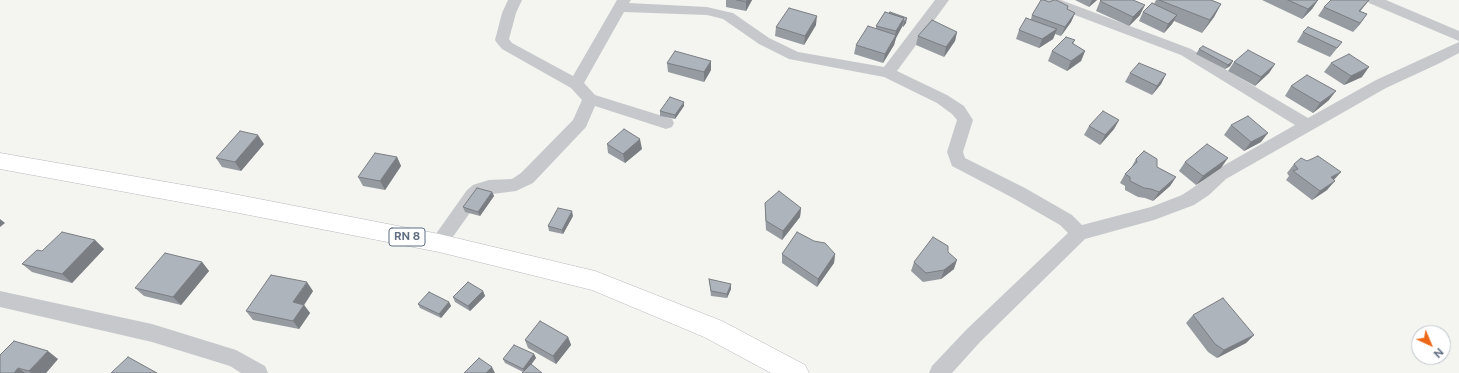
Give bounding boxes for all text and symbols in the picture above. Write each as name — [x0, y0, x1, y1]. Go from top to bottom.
road number: RN 8 — [389, 228, 425, 246]
north arrow — [1411, 325, 1451, 365]
text: N — [1431, 346, 1446, 360]

